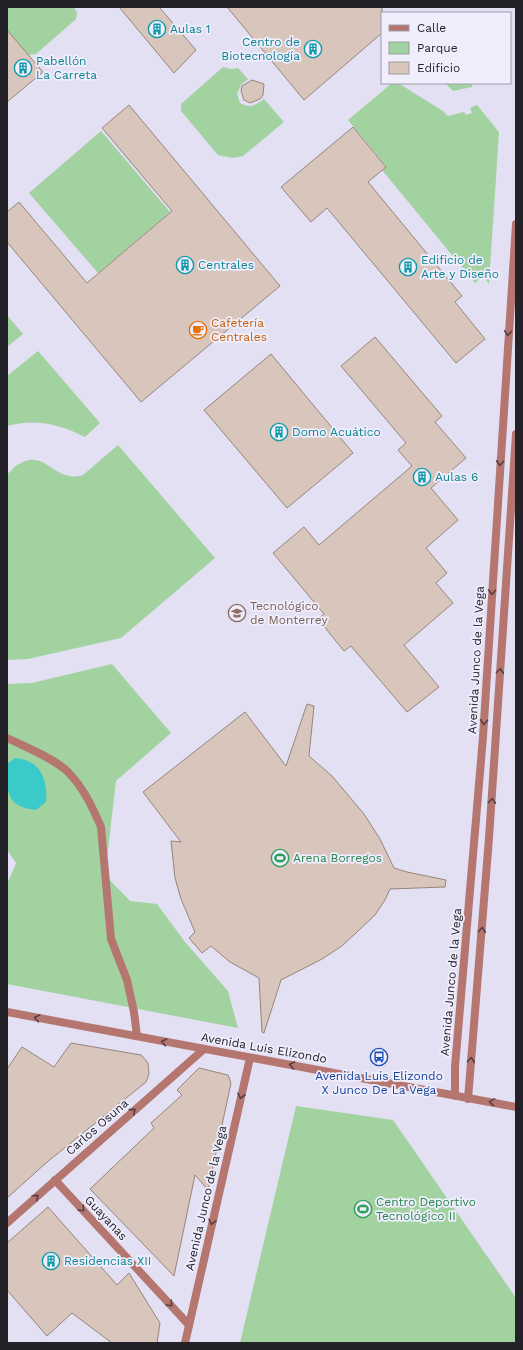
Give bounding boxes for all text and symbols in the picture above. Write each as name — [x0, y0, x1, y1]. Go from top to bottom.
legend — [381, 12, 511, 84]
building icon: Aulas 1 — [147, 19, 167, 39]
text: Calle — [417, 21, 446, 35]
place label: Aulas 1 — [170, 22, 211, 36]
place label: Centro de Biotecnología — [221, 35, 300, 63]
building icon: Centro de Biotecnología — [303, 39, 323, 59]
text: Parque — [417, 41, 458, 55]
place label: Pabellón La Carreta — [36, 54, 97, 82]
building icon: Pabellón La Carreta — [13, 58, 33, 78]
text: Edificio — [417, 61, 460, 75]
place label: Edificio de Arte y Diseño — [421, 253, 499, 281]
building icon: Centrales — [175, 255, 195, 275]
building icon: Edificio de Arte y Diseño — [398, 257, 418, 277]
place label: Centrales — [198, 258, 254, 272]
place label: Cafetería Centrales — [211, 316, 267, 344]
cafe icon: Cafetería Centrales — [188, 320, 208, 340]
one-way arrow — [504, 330, 513, 336]
building icon: Domo Acuático — [269, 422, 289, 442]
place label: Domo Acuático — [292, 425, 381, 439]
one-way arrow — [495, 460, 504, 466]
building icon: Aulas 6 — [412, 467, 432, 487]
place label: Aulas 6 — [435, 470, 478, 484]
street label: Avenida Junco de la Vega — [465, 585, 487, 734]
one-way arrow — [487, 589, 496, 595]
place label: Tecnológico de Monterrey — [250, 599, 328, 627]
school or university icon: Tecnológico de Monterrey — [227, 603, 247, 623]
one-way arrow — [496, 668, 505, 674]
one-way arrow — [480, 719, 489, 725]
one-way arrow — [487, 797, 496, 804]
sports icon: Arena Borregos — [270, 848, 290, 868]
place label: Arena Borregos — [293, 851, 382, 865]
street label: Avenida Junco de la Vega — [438, 907, 464, 1057]
one-way arrow — [477, 927, 486, 933]
one-way arrow — [34, 1014, 40, 1022]
street label: Avenida Luis Elizondo — [200, 1030, 328, 1066]
one-way arrow — [161, 1038, 168, 1046]
bus stop icon: Avenida Luis Elizondo X Junco De La Vega — [369, 1047, 389, 1067]
one-way arrow — [466, 1057, 475, 1063]
one-way arrow — [289, 1062, 295, 1070]
place label: Avenida Luis Elizondo X Junco De La Vega — [315, 1069, 443, 1097]
one-way arrow — [238, 1092, 246, 1099]
street label: Carlos Osuna — [63, 1096, 131, 1158]
one-way arrow — [489, 1098, 495, 1107]
one-way arrow — [129, 1109, 136, 1116]
street label: Avenida Junco de la Vega — [182, 1124, 230, 1272]
street label: Guayanas — [82, 1193, 130, 1243]
one-way arrow — [31, 1195, 39, 1202]
place label: Centro Deportivo Tecnológico II — [376, 1195, 476, 1223]
sports icon: Centro Deportivo Tecnológico II — [353, 1199, 373, 1219]
one-way arrow — [77, 1204, 84, 1211]
one-way arrow — [209, 1219, 217, 1226]
building icon: Residencias XII — [41, 1251, 61, 1271]
place label: Residencias XII — [64, 1254, 151, 1268]
one-way arrow — [165, 1299, 173, 1307]

